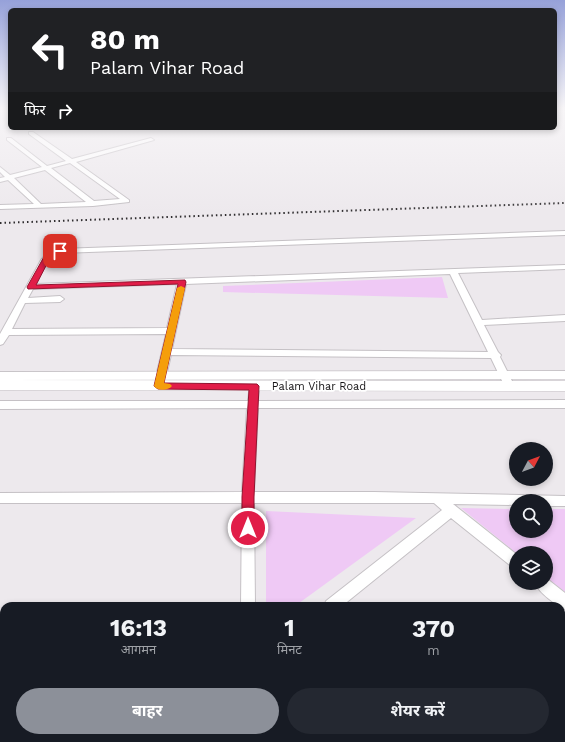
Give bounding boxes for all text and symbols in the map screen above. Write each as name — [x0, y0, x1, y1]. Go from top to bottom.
text: 80 m — [90, 23, 160, 56]
icon: left — [24, 24, 76, 76]
text: Palam Vihar Road — [90, 57, 244, 78]
icon: right — [54, 100, 76, 122]
text: फिर — [24, 101, 46, 119]
pin — [43, 234, 77, 268]
icon: arrive — [49, 240, 71, 262]
street label: Palam Vihar Road — [272, 380, 366, 393]
north arrow — [509, 442, 553, 486]
map controls — [509, 442, 553, 590]
button: search — [509, 494, 553, 538]
position arrow — [227, 507, 269, 549]
button: layers — [509, 546, 553, 590]
text: 16:13 — [110, 614, 167, 642]
text: 1 — [284, 614, 295, 642]
text: 370 — [412, 615, 455, 643]
text: आगमन — [121, 642, 156, 657]
text: मिनट — [277, 642, 302, 657]
text: m — [427, 643, 440, 658]
button: बाहर — [16, 688, 279, 734]
button: शेयर करें — [287, 688, 549, 734]

